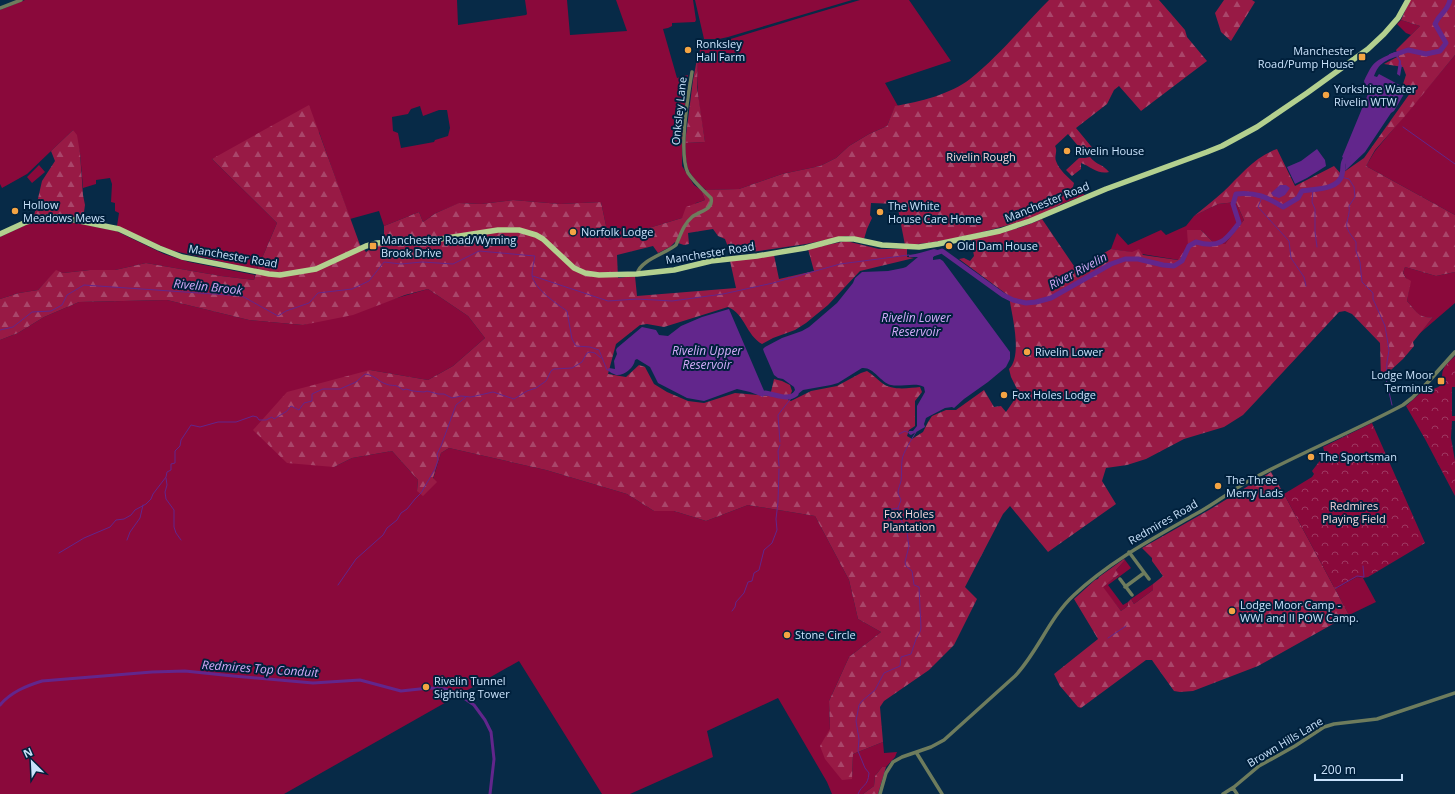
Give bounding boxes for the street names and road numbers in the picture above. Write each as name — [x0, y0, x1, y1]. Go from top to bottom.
street label: Onksley Lane — [667, 76, 690, 146]
street label: Manchester Road — [1002, 178, 1091, 225]
street label: Manchester Road — [664, 238, 755, 267]
street label: Manchester Road — [188, 240, 279, 271]
street label: Redmires Road — [1125, 496, 1200, 547]
street label: Brown Hills Lane — [1244, 713, 1325, 770]

